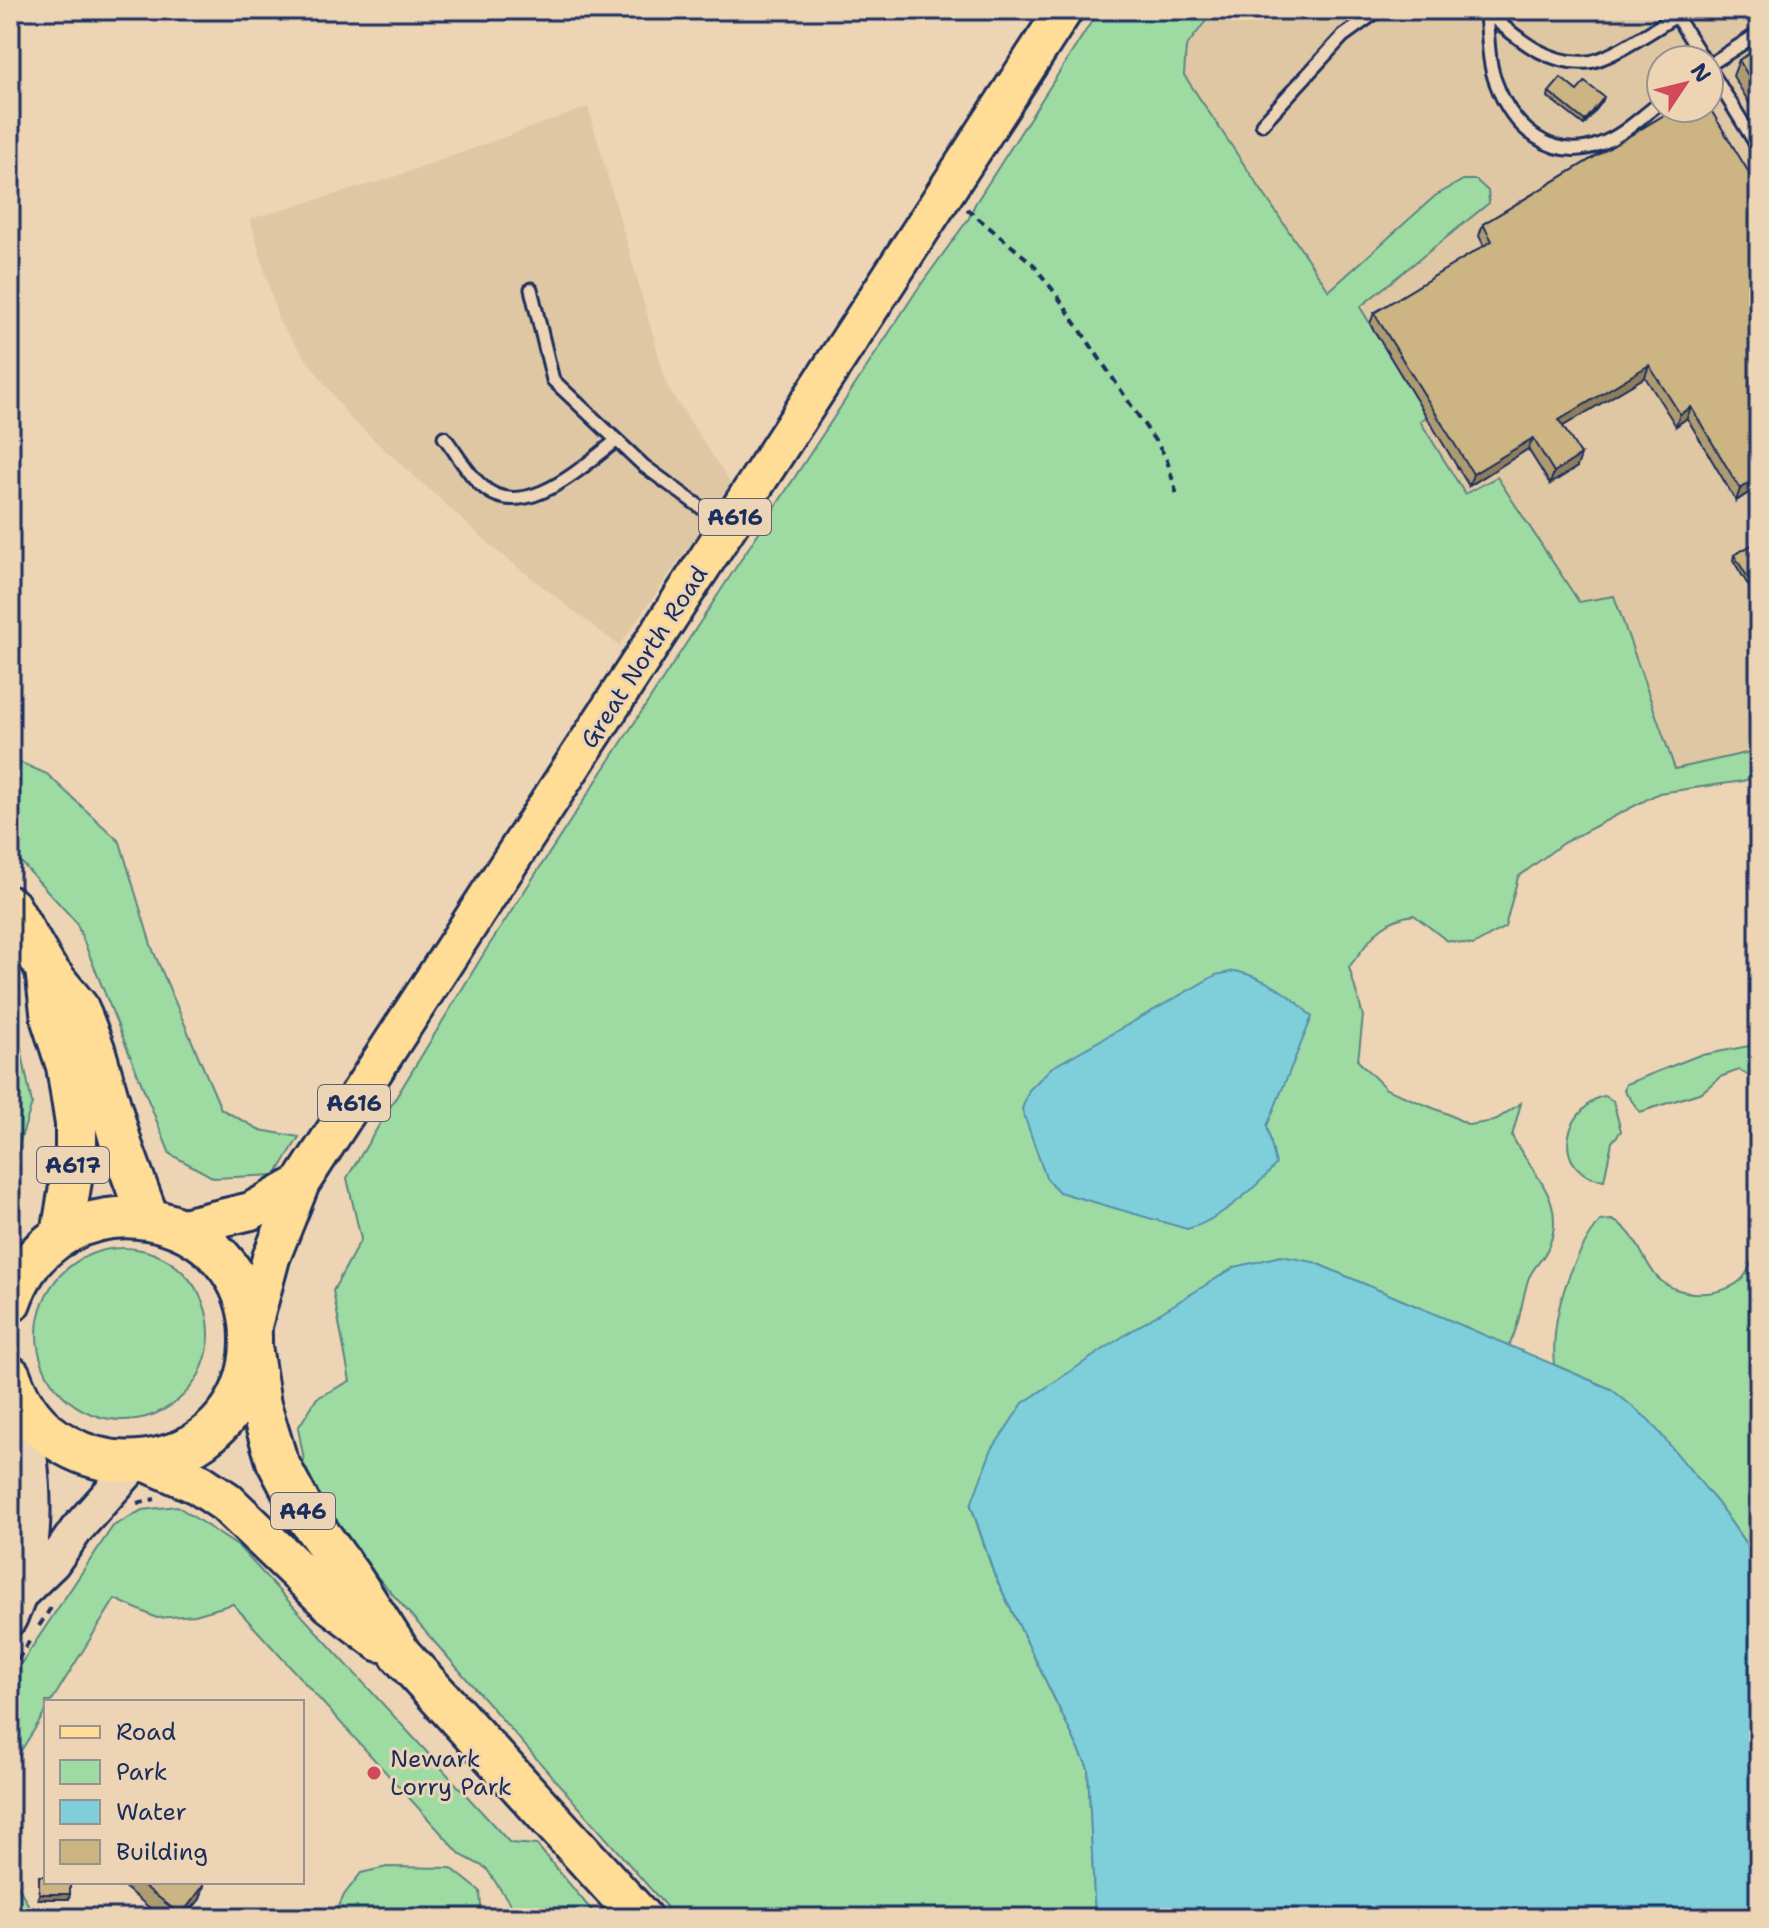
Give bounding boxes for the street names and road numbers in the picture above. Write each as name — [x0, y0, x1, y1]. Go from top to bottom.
road number: A616 — [699, 499, 771, 535]
street label: Great North Road — [573, 560, 715, 754]
road number: A616 — [318, 1085, 390, 1121]
road number: A617 — [37, 1147, 109, 1183]
road number: A46 — [271, 1493, 335, 1529]

